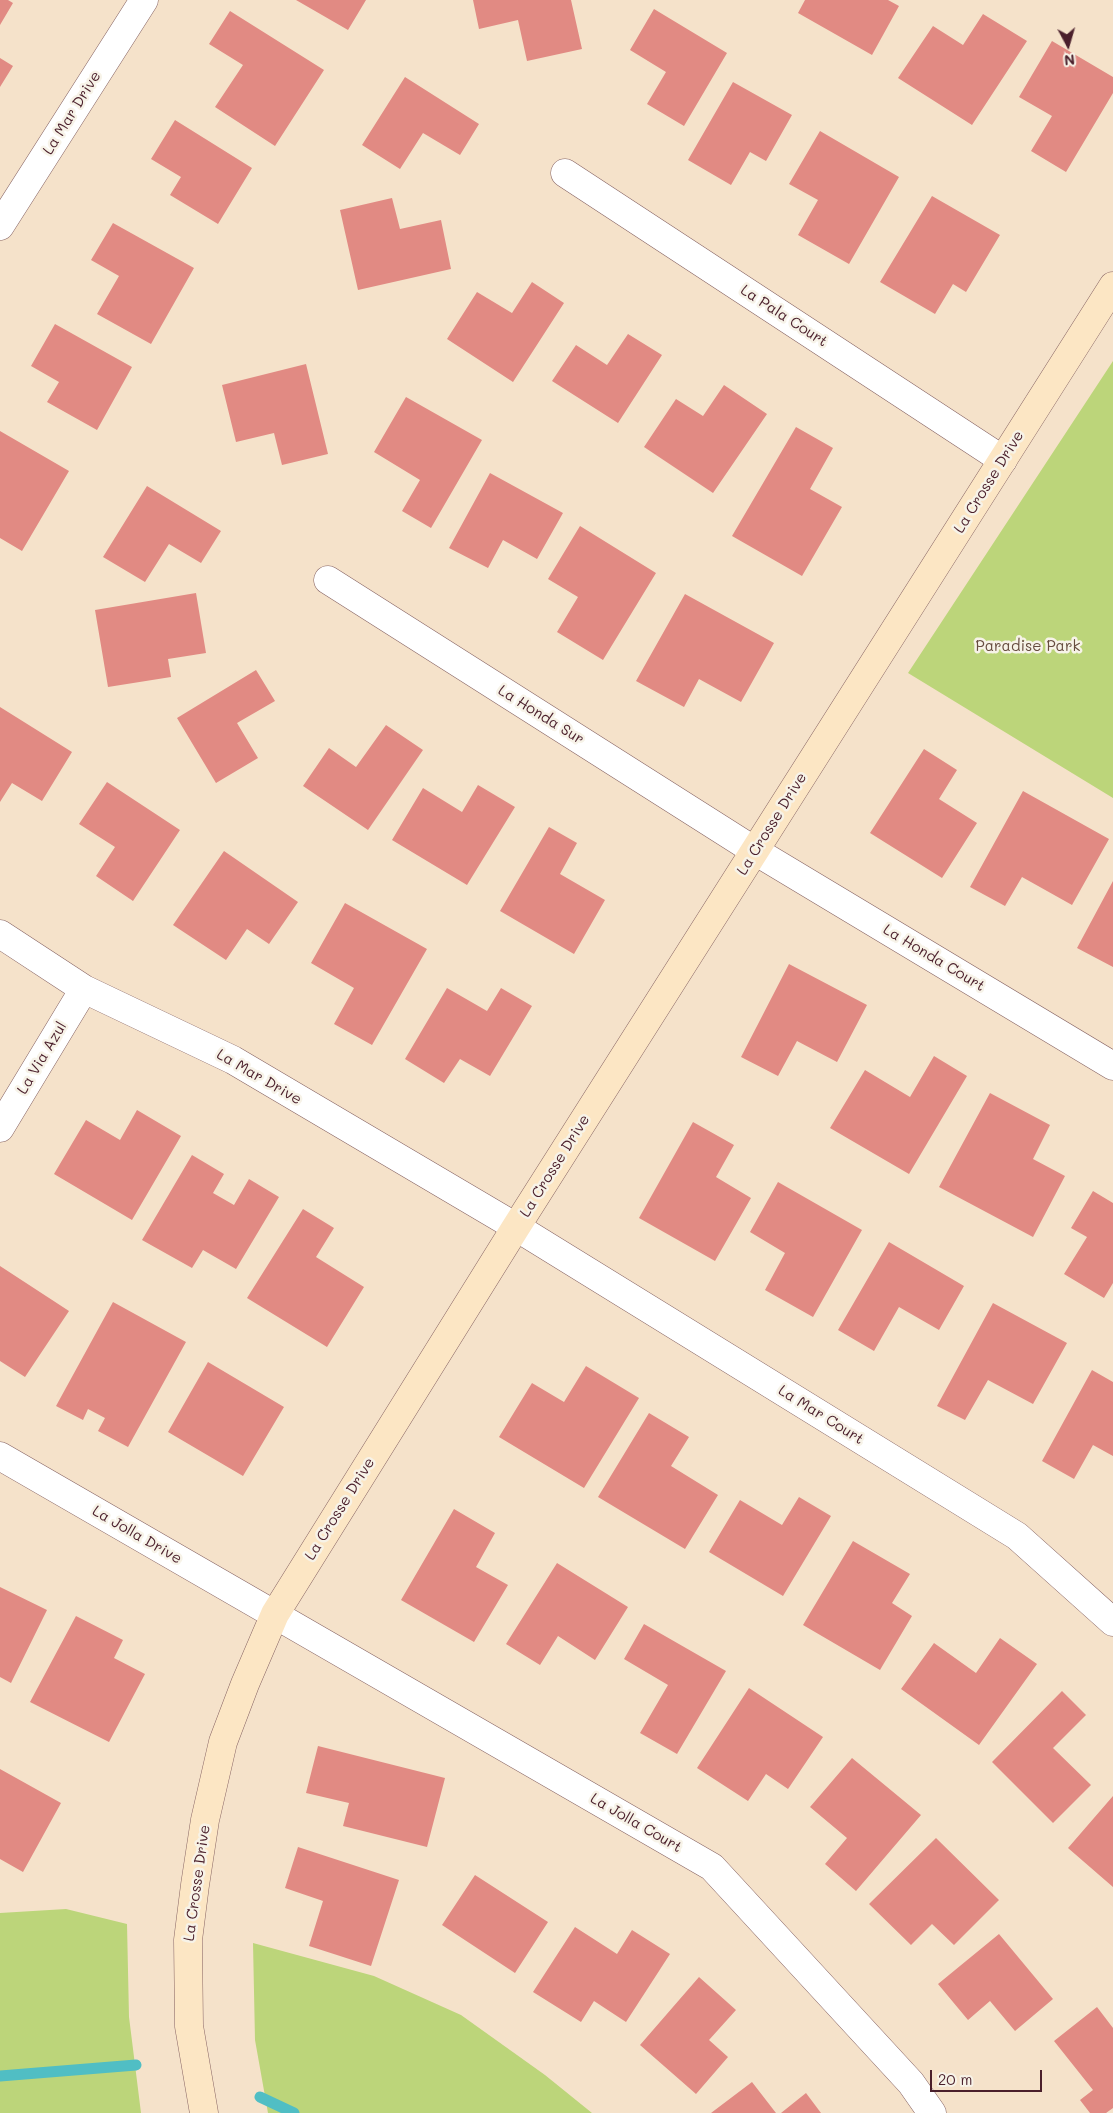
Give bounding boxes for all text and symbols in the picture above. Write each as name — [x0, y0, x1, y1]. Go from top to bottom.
north arrow — [1043, 20, 1093, 70]
text: N — [1063, 50, 1076, 70]
street label: La Mar Drive — [39, 68, 105, 158]
street label: La Pala Court — [737, 281, 831, 351]
street label: La Crosse Drive — [950, 427, 1028, 537]
park label: Paradise Park — [976, 637, 1080, 655]
street label: La Honda Sur — [495, 681, 587, 749]
street label: La Crosse Drive — [733, 769, 811, 879]
street label: La Honda Court — [880, 921, 988, 995]
street label: La Via Azul — [13, 1019, 71, 1097]
street label: La Mar Drive — [213, 1045, 305, 1109]
street label: La Crosse Drive — [516, 1111, 594, 1221]
street label: La Mar Court — [775, 1382, 867, 1448]
street label: La Crosse Drive — [301, 1454, 379, 1564]
street label: La Jolla Drive — [89, 1502, 185, 1568]
street label: La Jolla Court — [587, 1790, 685, 1856]
street label: La Crosse Drive — [180, 1824, 214, 1942]
scale bar — [933, 2060, 1046, 2092]
text: 20 m — [938, 2069, 972, 2089]

